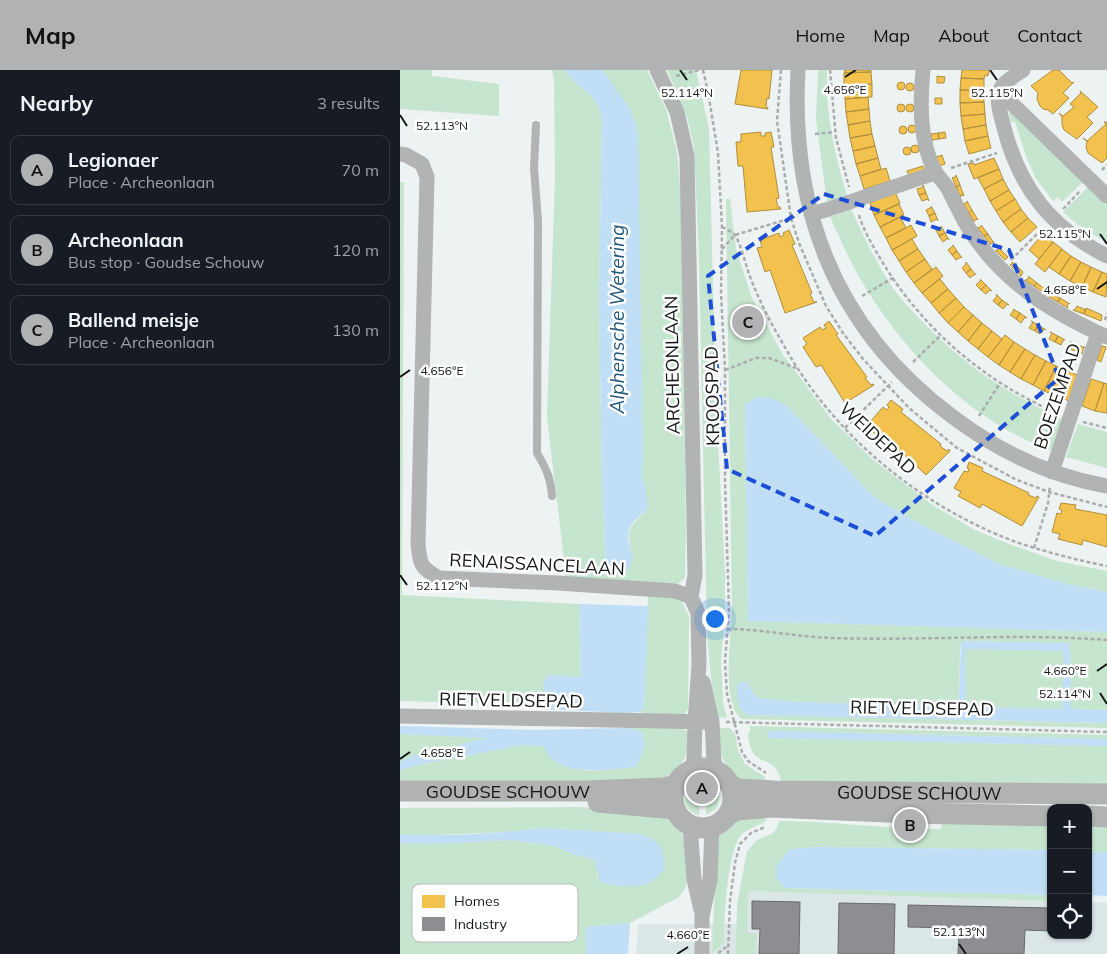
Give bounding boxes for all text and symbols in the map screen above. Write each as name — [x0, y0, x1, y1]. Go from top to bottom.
text: Map — [25, 20, 76, 50]
text: Home — [795, 24, 845, 47]
text: Map — [873, 24, 910, 47]
text: About — [938, 24, 989, 47]
text: Contact — [1017, 24, 1082, 47]
text: 4.656°E — [823, 82, 867, 97]
text: 52.114°N — [661, 85, 713, 100]
text: 52.115°N — [971, 85, 1023, 100]
text: Nearby — [20, 90, 93, 116]
text: 3 results — [317, 93, 380, 113]
text: 52.113°N — [416, 118, 468, 133]
text: Legionaer — [68, 148, 158, 172]
text: A — [31, 160, 43, 180]
text: 70 m — [342, 160, 379, 180]
text: Place · Archeonlaan — [68, 172, 215, 192]
water label: Alphensche Wetering — [605, 225, 629, 415]
text: 52.115°N — [1039, 226, 1091, 241]
text: Archeonlaan — [68, 228, 184, 252]
text: B — [31, 240, 43, 260]
text: 120 m — [332, 240, 379, 260]
text: Bus stop · Goudse Schouw — [68, 252, 264, 272]
text: 4.658°E — [1043, 282, 1087, 297]
street label: ARCHEONLAAN — [659, 295, 685, 435]
pin: C — [732, 303, 764, 341]
text: Ballend meisje — [68, 308, 199, 332]
text: C — [32, 320, 42, 340]
text: 130 m — [332, 320, 379, 340]
text: Place · Archeonlaan — [68, 332, 215, 352]
street label: BOEZEMPAD — [1028, 340, 1086, 452]
street label: KROOSPAD — [700, 346, 724, 446]
text: 4.656°E — [420, 363, 464, 378]
street label: WEIDEPAD — [835, 397, 921, 479]
street label: RENAISSANCELAAN — [449, 548, 625, 580]
text: 52.112°N — [416, 578, 468, 593]
your location — [702, 606, 728, 632]
text: 4.660°E — [1043, 663, 1087, 678]
text: 52.114°N — [1039, 686, 1091, 701]
street label: RIETVELDSEPAD — [439, 687, 583, 713]
street label: RIETVELDSEPAD — [850, 695, 994, 721]
text: 4.658°E — [420, 745, 464, 760]
pin: A — [686, 769, 718, 807]
street label: GOUDSE SCHOUW — [426, 780, 590, 803]
street label: GOUDSE SCHOUW — [837, 780, 1002, 805]
map controls — [1047, 804, 1092, 939]
button: + — [1047, 804, 1092, 849]
pin: B — [894, 806, 926, 844]
button: − — [1047, 849, 1092, 894]
legend — [412, 884, 578, 942]
text: Homes — [454, 892, 500, 910]
button: locate — [1047, 894, 1092, 939]
text: Industry — [454, 915, 508, 933]
text: 52.113°N — [933, 924, 985, 939]
text: 4.660°E — [666, 927, 710, 942]

